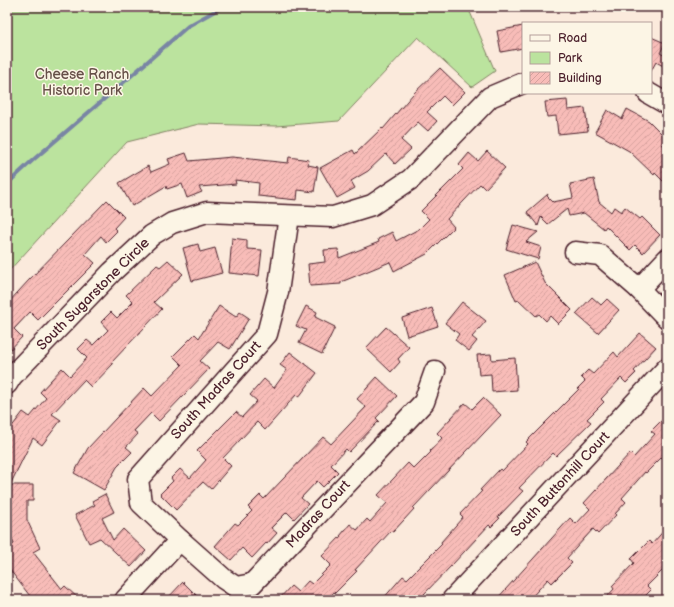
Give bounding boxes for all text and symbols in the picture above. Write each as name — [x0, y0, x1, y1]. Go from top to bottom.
legend — [522, 22, 652, 94]
text: Road — [558, 31, 587, 46]
text: Park — [558, 51, 582, 66]
park label: Cheese Ranch Historic Park — [35, 66, 129, 99]
text: Building — [558, 71, 602, 86]
street label: South Sugarstone Circle — [33, 234, 153, 354]
street label: South Madras Court — [167, 337, 265, 443]
street label: South Buttonhill Court — [507, 427, 614, 540]
street label: Madras Court — [282, 476, 354, 551]

